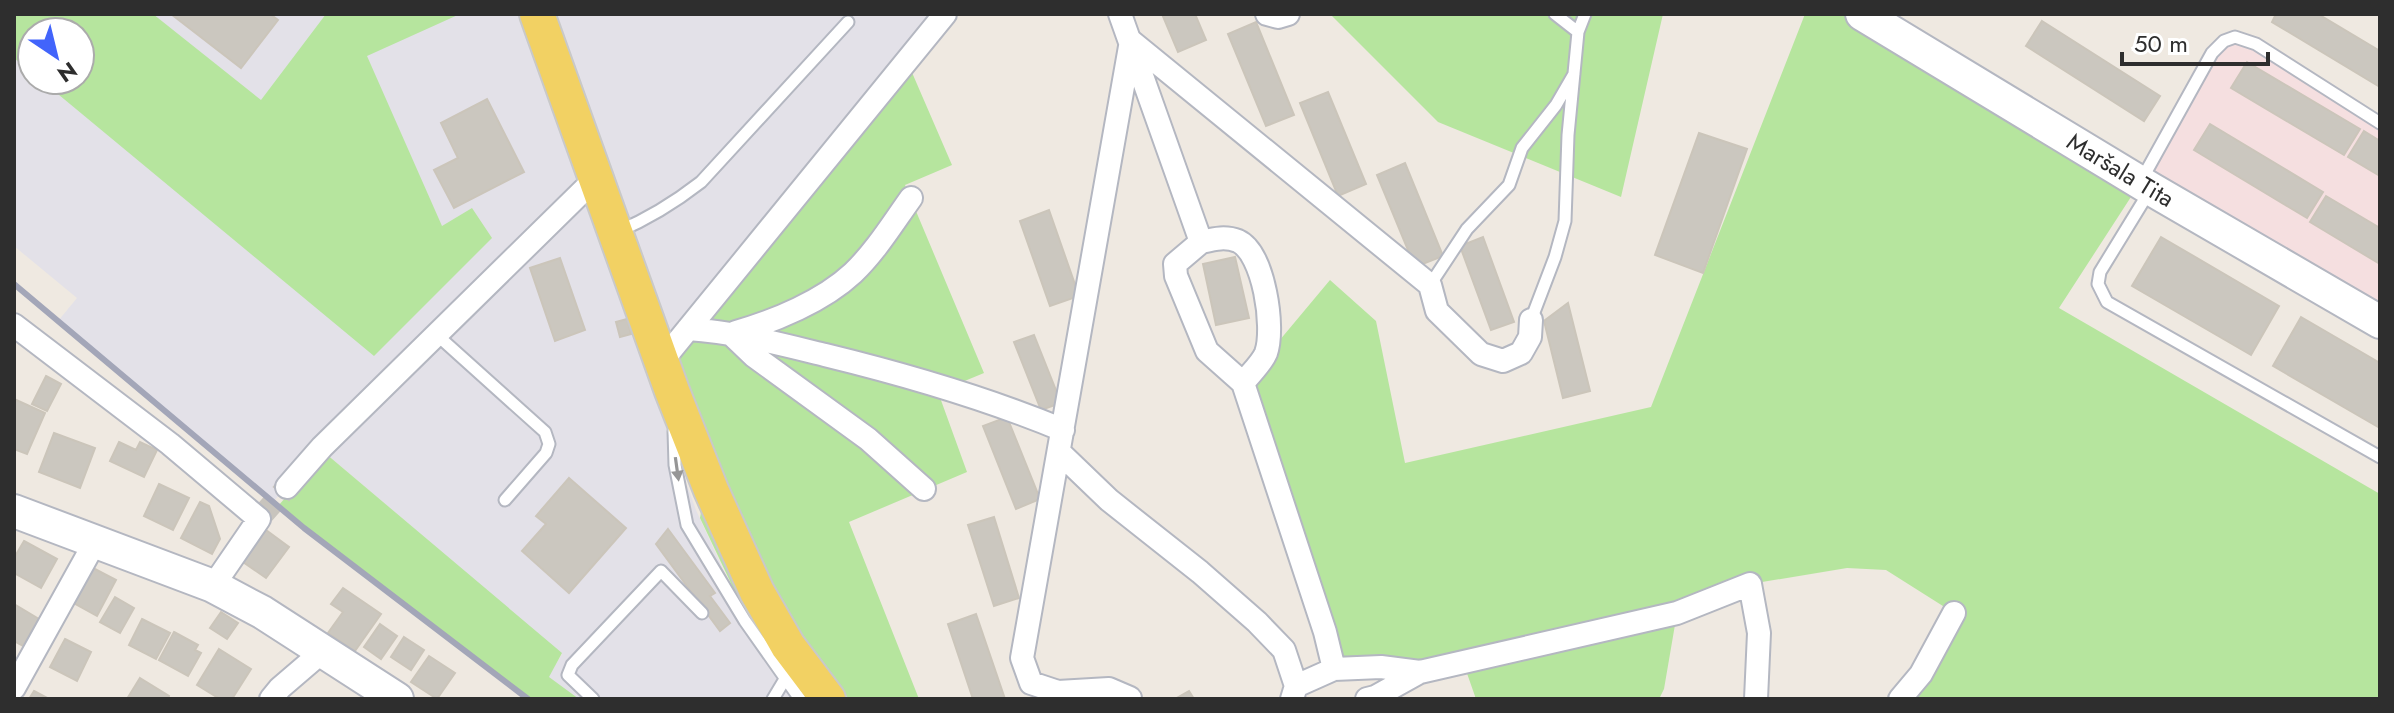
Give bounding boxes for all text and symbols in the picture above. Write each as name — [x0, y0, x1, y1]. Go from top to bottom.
north arrow — [16, 16, 96, 96]
scale bar — [2122, 16, 2268, 66]
text: 50 m — [2134, 26, 2188, 61]
text: N — [51, 54, 84, 90]
street label: Maršala Tita — [2060, 124, 2181, 216]
one-way arrow — [671, 456, 684, 481]

